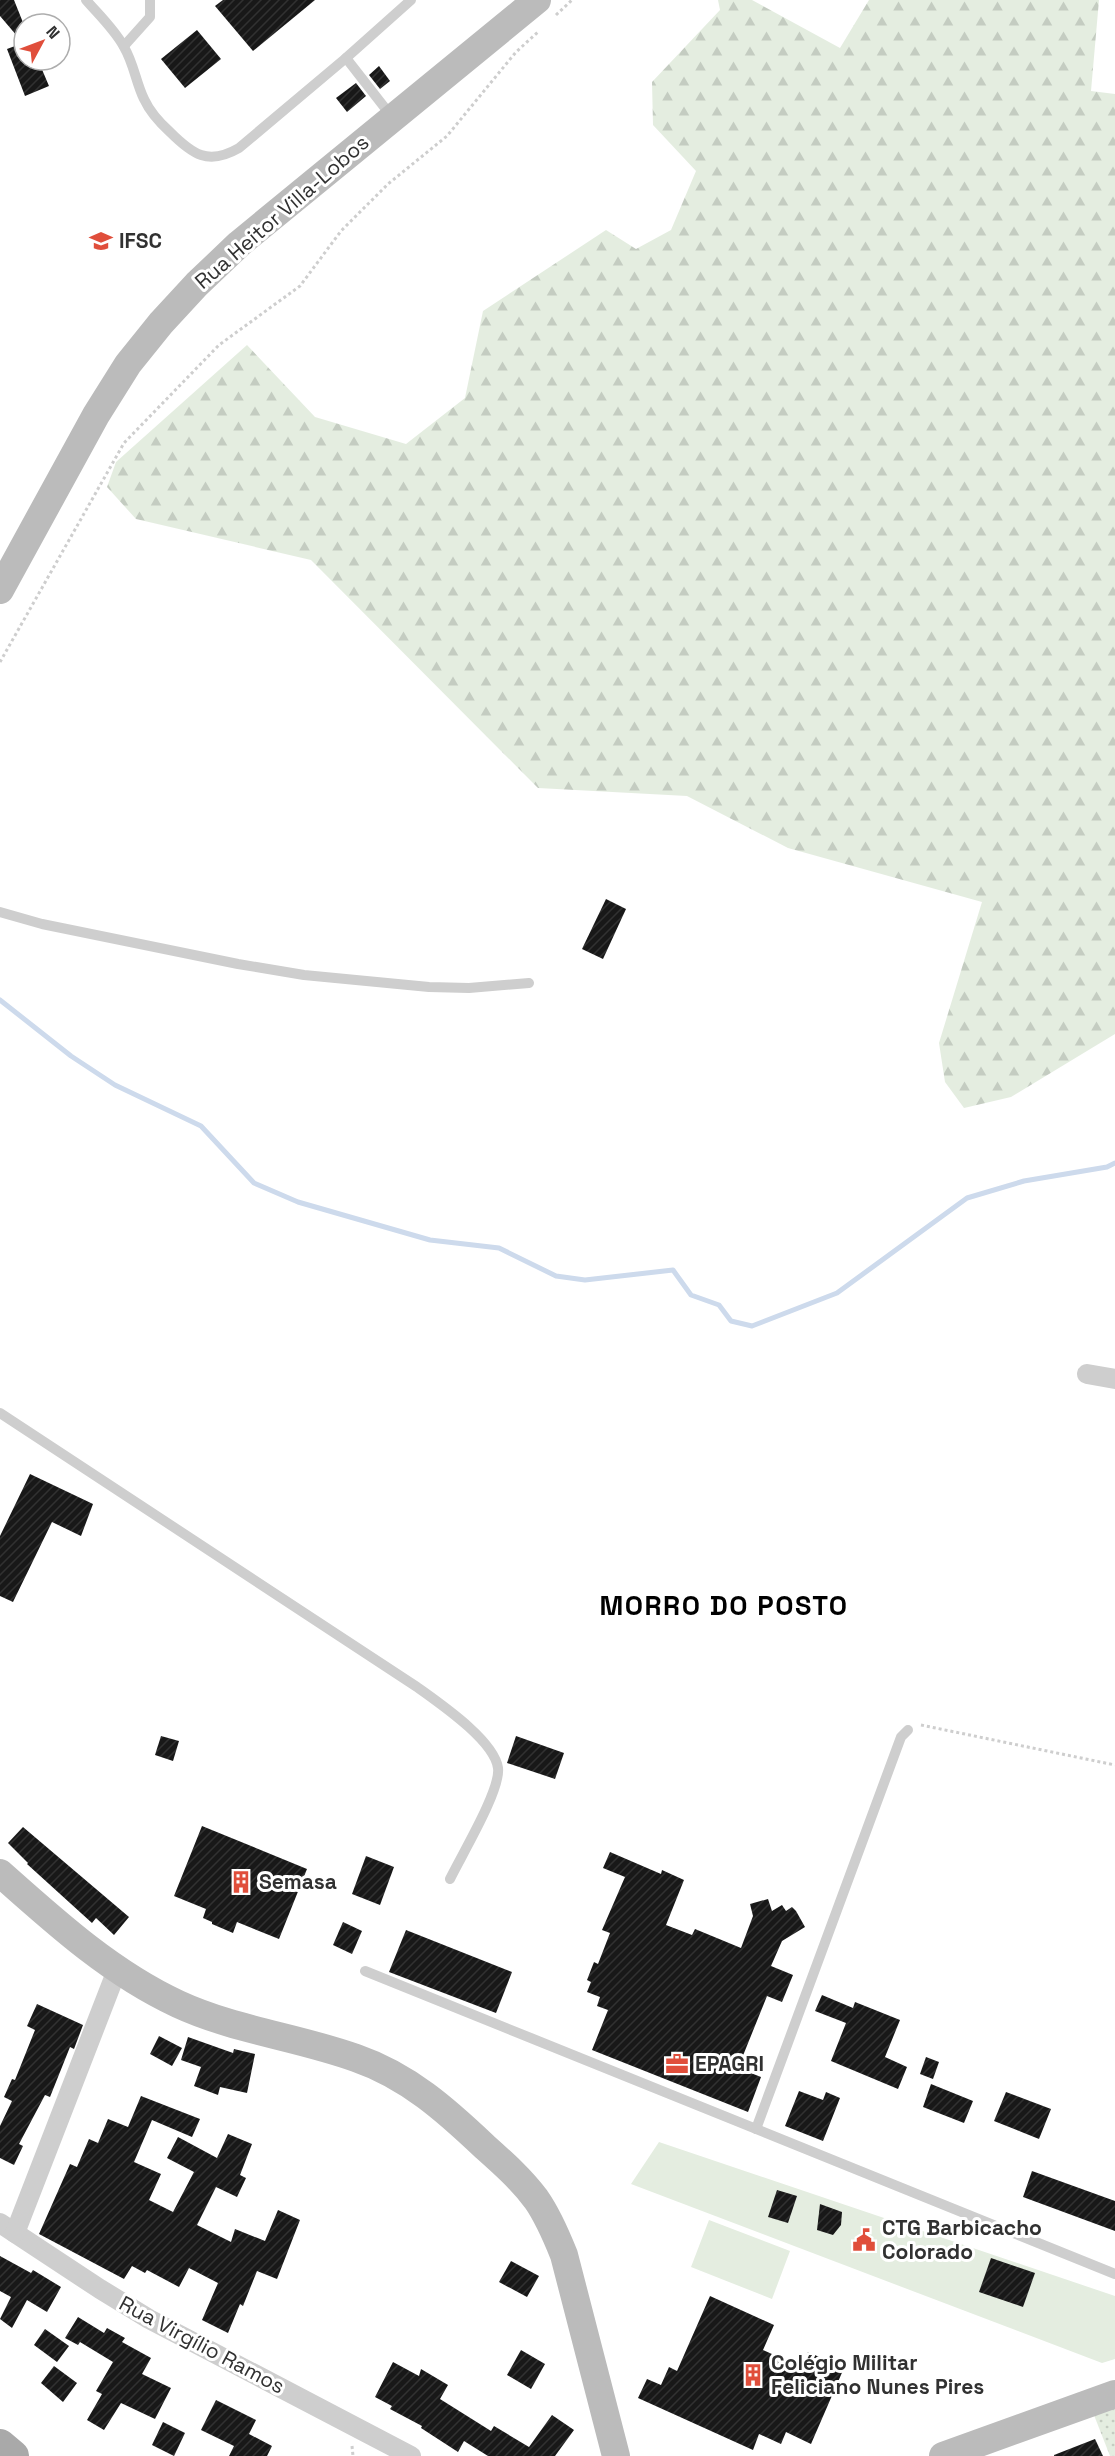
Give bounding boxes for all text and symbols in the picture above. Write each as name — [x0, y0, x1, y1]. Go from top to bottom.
north arrow — [12, 12, 72, 72]
text: N — [41, 22, 64, 43]
street label: Rua Heitor Villa-Lobos — [189, 129, 374, 295]
place label: IFSC — [119, 227, 162, 254]
school or university icon: IFSC — [88, 228, 114, 254]
district label: MORRO DO POSTO — [599, 1588, 849, 1623]
place label: Semasa — [259, 1868, 337, 1895]
building icon: Semasa — [228, 1869, 254, 1895]
place label: EPAGRI — [695, 2050, 764, 2077]
office icon: EPAGRI — [664, 2051, 690, 2077]
place label: CTG Barbicacho Colorado — [882, 2214, 1042, 2265]
public building icon: CTG Barbicacho Colorado — [851, 2227, 877, 2253]
street label: Rua Virgílio Ramos — [115, 2290, 290, 2400]
place label: Colégio Militar Feliciano Nunes Pires — [771, 2349, 984, 2400]
building icon: Colégio Militar Feliciano Nunes Pires — [740, 2362, 766, 2388]

